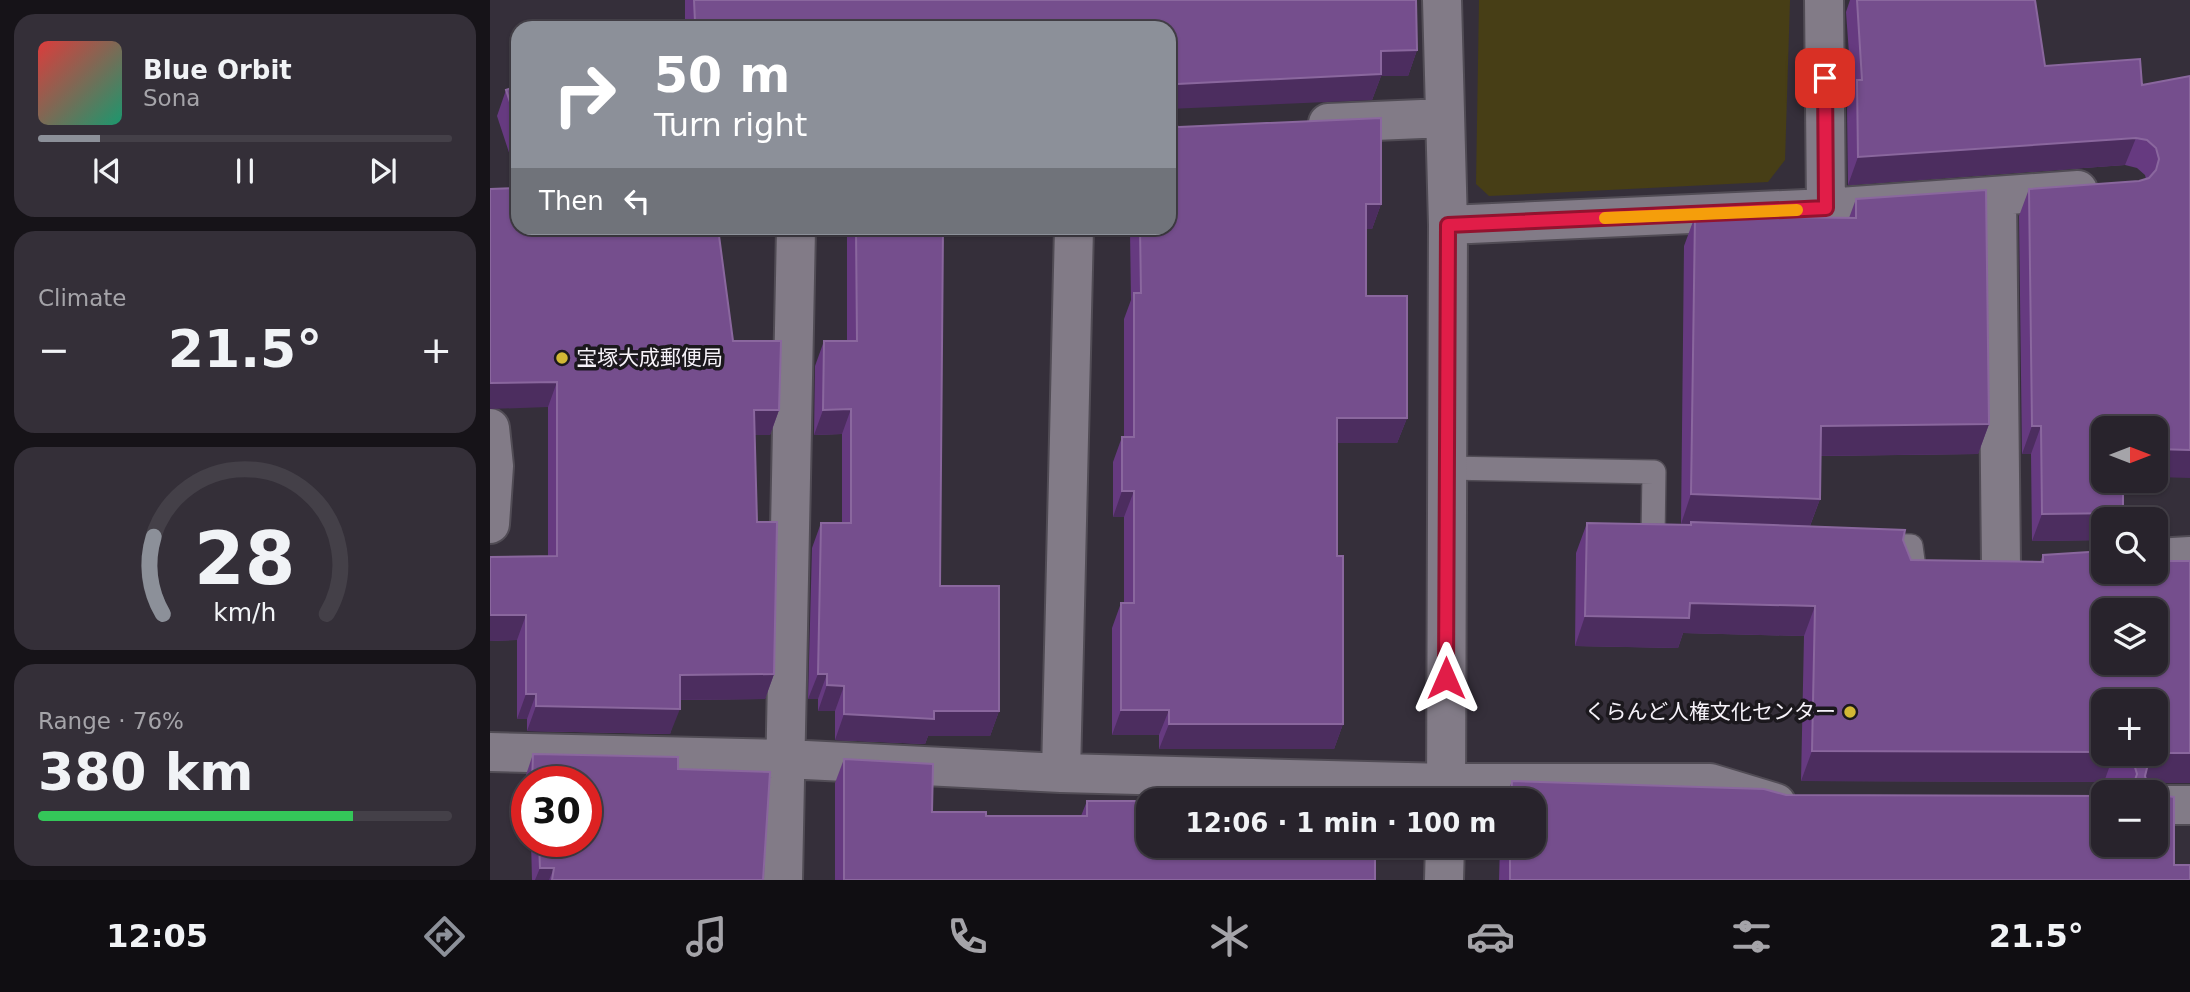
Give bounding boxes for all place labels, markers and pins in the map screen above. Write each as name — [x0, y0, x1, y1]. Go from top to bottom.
pin — [1795, 48, 1855, 108]
place label: 宝塚大成郵便局 — [576, 346, 723, 370]
marker: 宝塚大成郵便局 — [554, 350, 570, 366]
place label: くらんど人権文化センター — [1585, 700, 1836, 724]
marker: くらんど人権文化センター — [1842, 704, 1858, 720]

